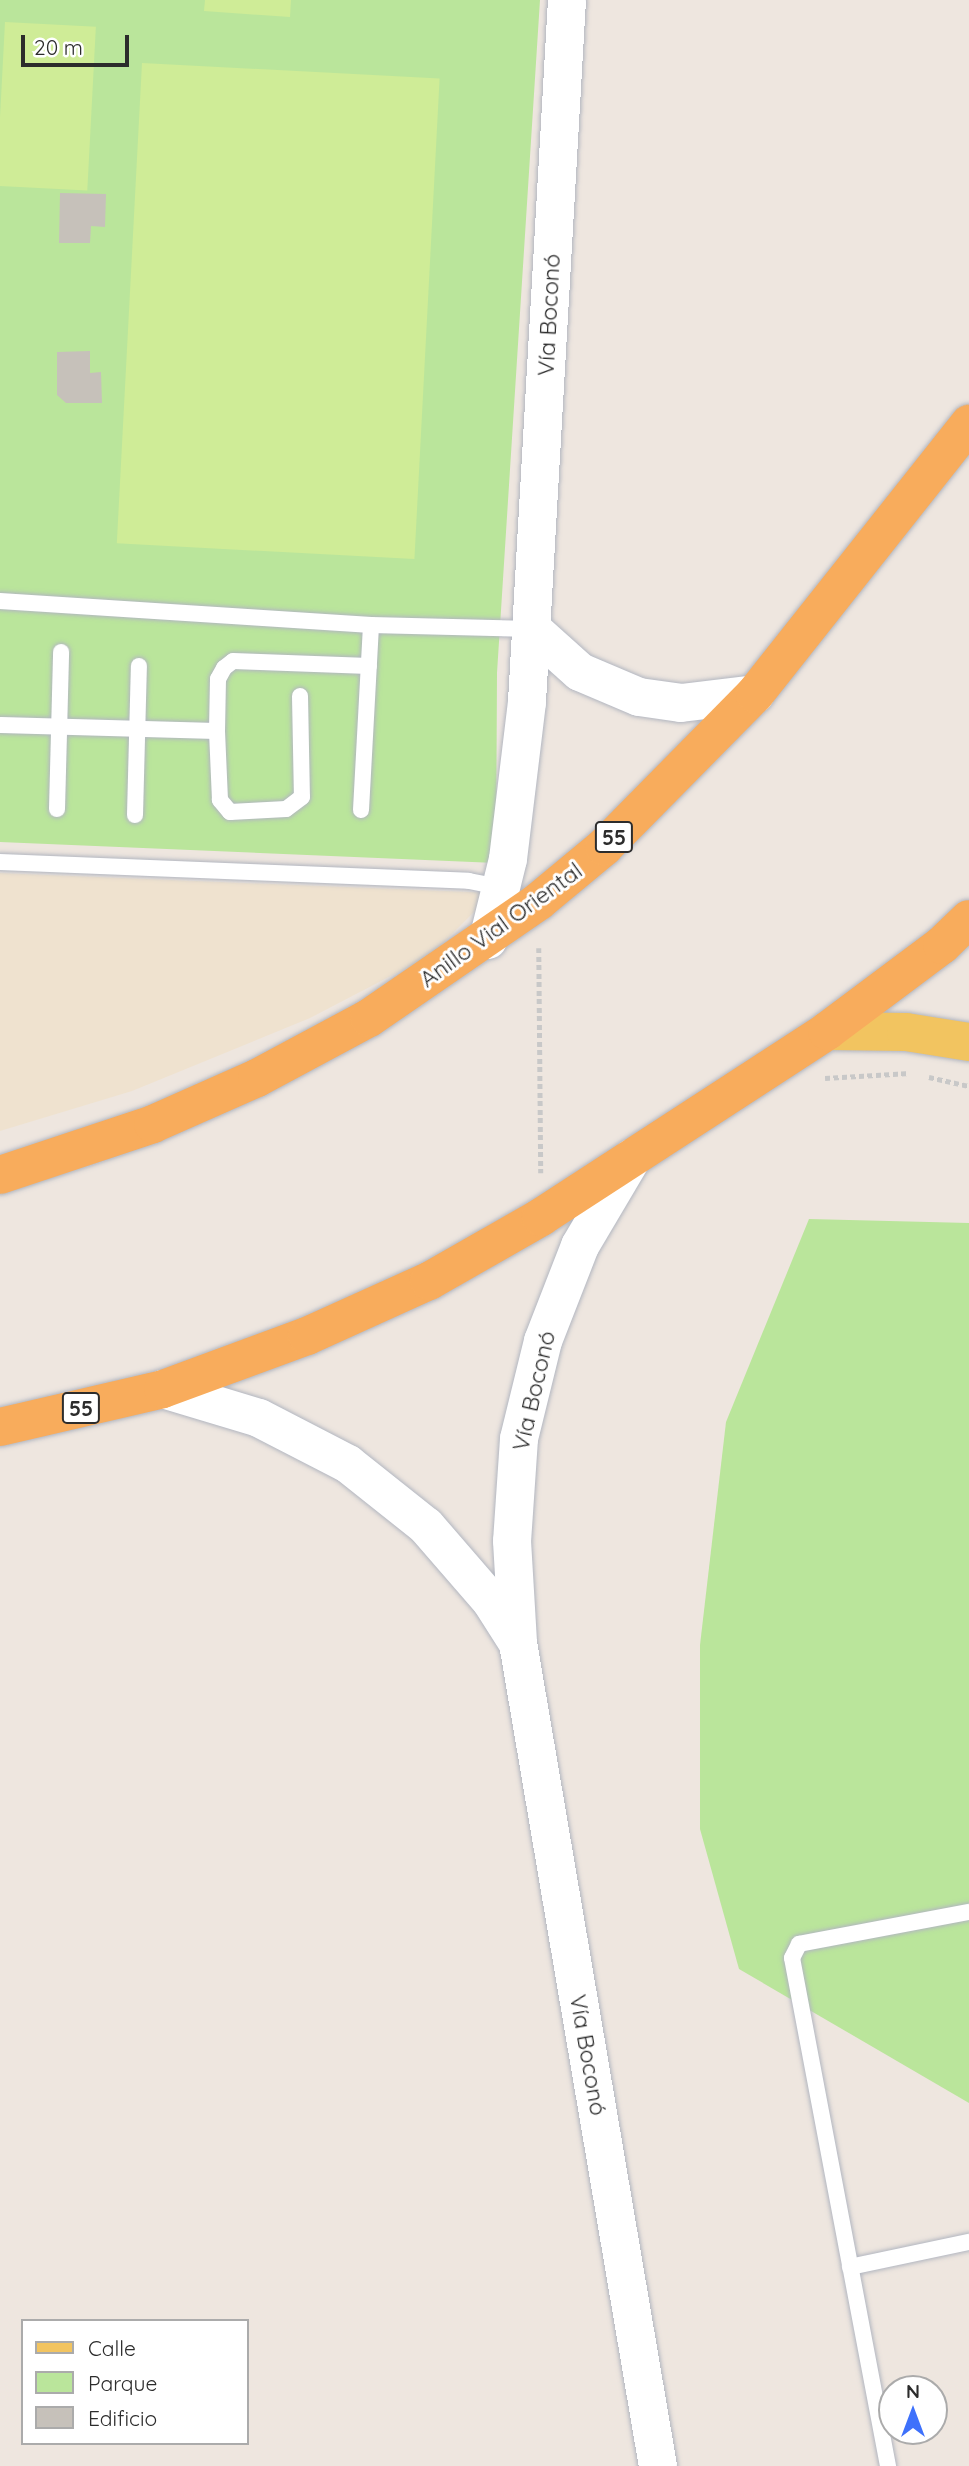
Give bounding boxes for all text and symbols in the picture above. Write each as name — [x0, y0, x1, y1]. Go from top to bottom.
scale bar — [24, 21, 133, 65]
text: 20 m — [34, 34, 83, 60]
street label: Vía Boconó — [532, 253, 566, 377]
road number: 55 — [595, 820, 633, 854]
street label: Anillo Vial Oriental — [414, 857, 588, 993]
street label: Vía Boconó — [507, 1328, 561, 1454]
road number: 55 — [62, 1390, 100, 1426]
street label: Vía Boconó — [564, 1992, 612, 2118]
legend — [21, 2319, 248, 2445]
text: Calle — [88, 2335, 136, 2361]
text: Parque — [88, 2370, 157, 2396]
north arrow — [878, 2375, 948, 2445]
text: N — [906, 2379, 920, 2403]
text: Edificio — [88, 2405, 157, 2431]

